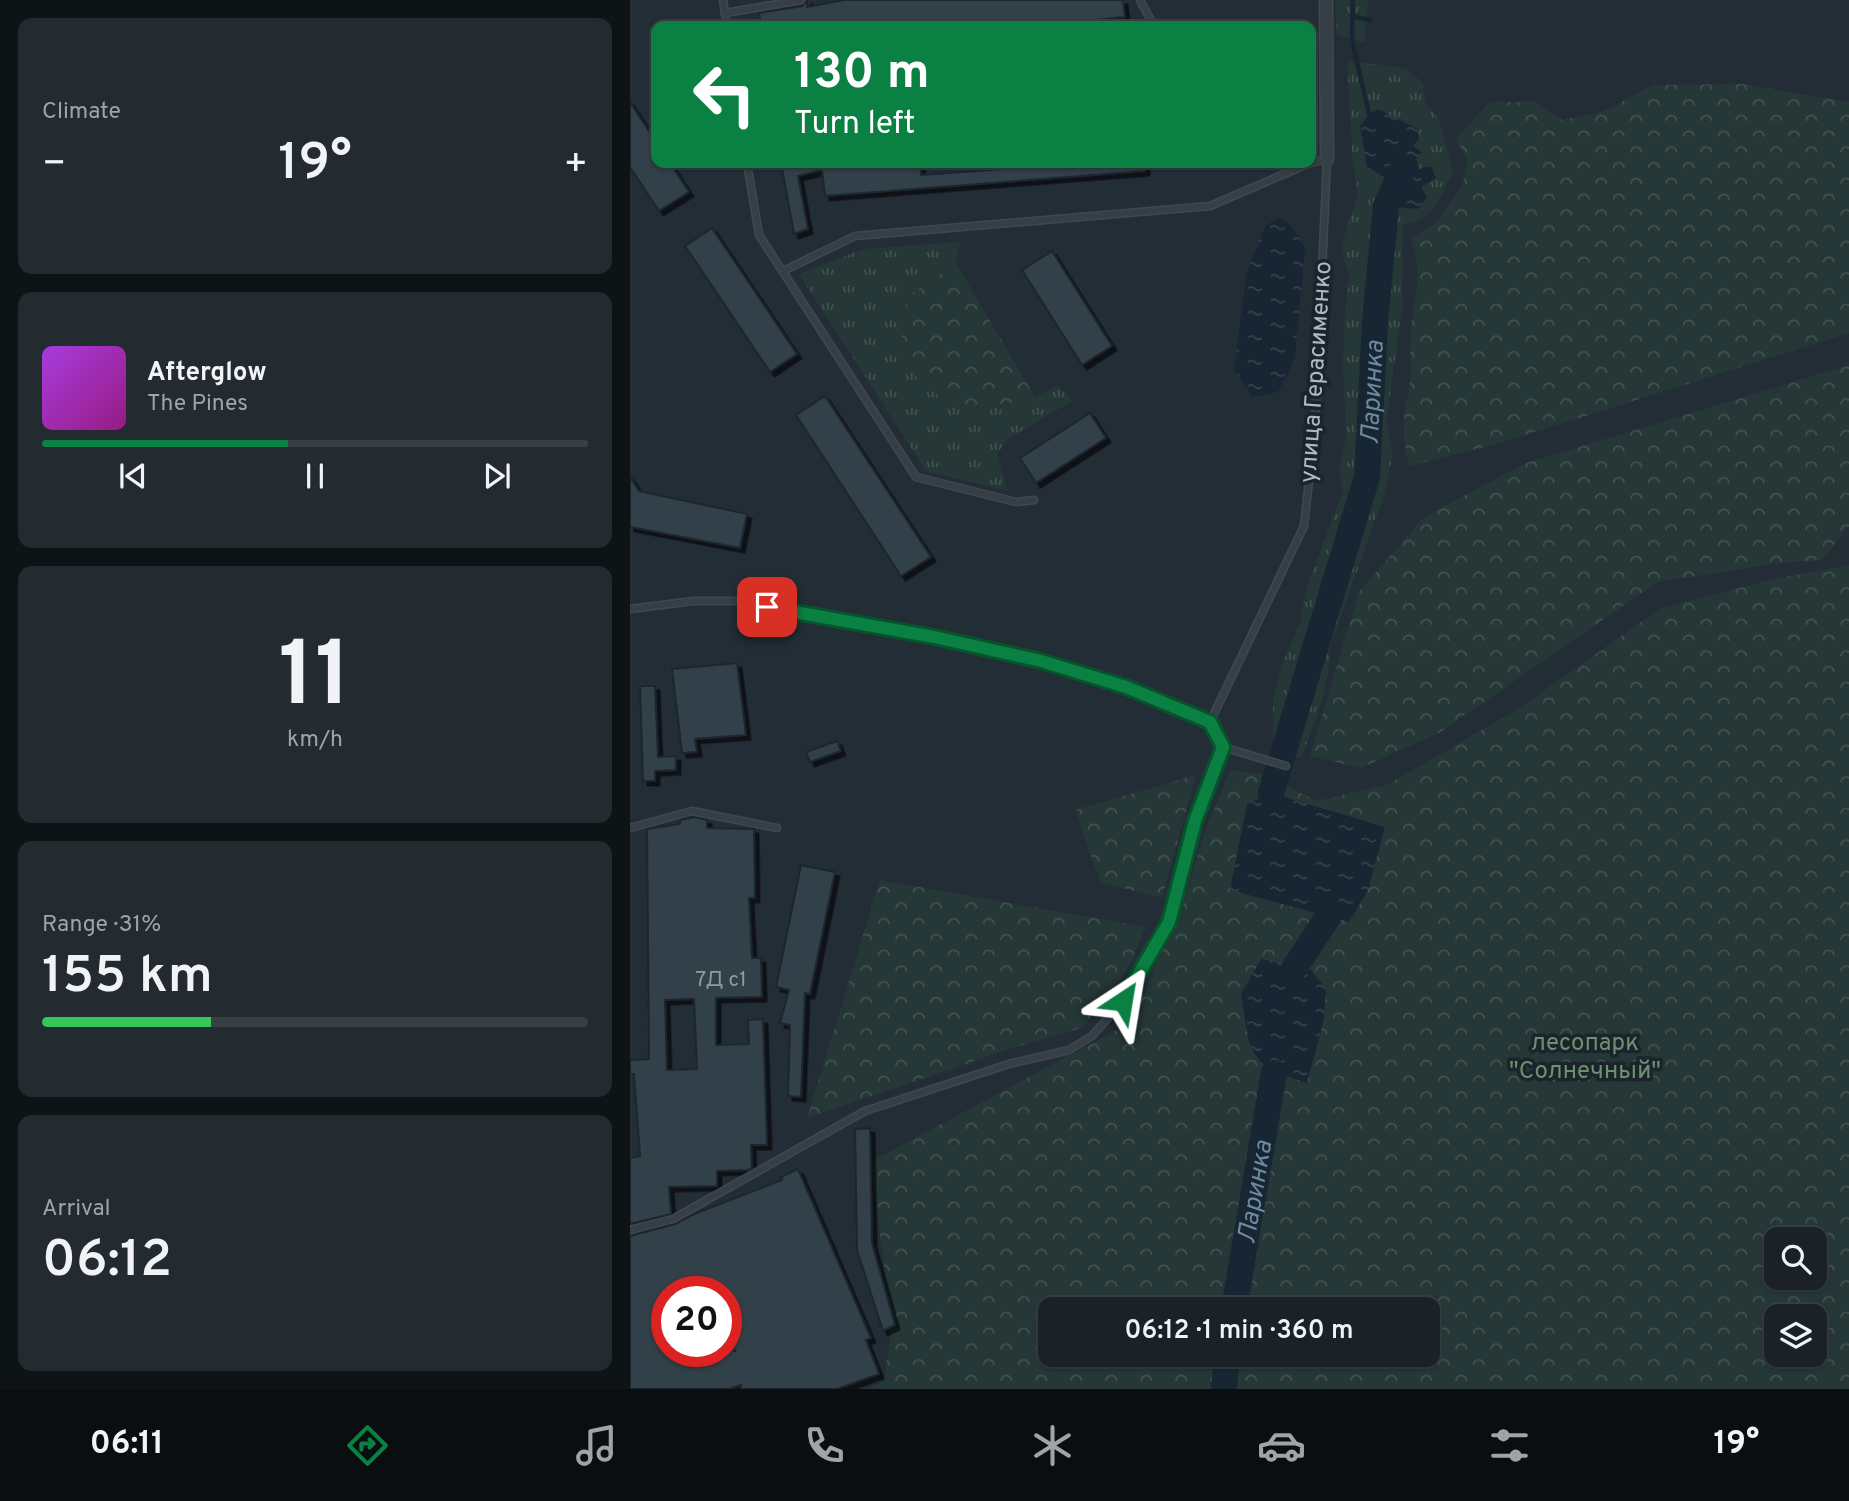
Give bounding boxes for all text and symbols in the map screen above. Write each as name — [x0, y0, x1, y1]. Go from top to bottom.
text: 130 m — [794, 44, 930, 106]
icon: left — [679, 49, 770, 140]
text: Climate — [42, 98, 121, 127]
text: Turn left — [794, 105, 915, 145]
text: 19° — [278, 132, 352, 198]
text: − — [42, 141, 67, 190]
text: + — [563, 141, 588, 190]
street label: улица Герасименко — [1294, 260, 1340, 484]
water label: Ларинка — [1355, 339, 1393, 445]
text: Afterglow — [147, 357, 267, 390]
text: The Pines — [147, 390, 248, 419]
icon: previous — [114, 457, 152, 495]
icon: pause — [296, 457, 334, 495]
icon: next — [478, 457, 516, 495]
pin — [737, 577, 797, 637]
icon: arrive — [748, 588, 786, 626]
text: 11 — [279, 623, 351, 738]
text: km/h — [287, 726, 343, 755]
text: Range · 31% — [42, 911, 161, 940]
text: 155 km — [42, 945, 213, 1011]
position arrow — [1086, 964, 1160, 1038]
house number: 7Д с1 — [695, 967, 747, 994]
park label: лесопарк "Солнечный" — [1509, 1029, 1661, 1087]
water label: Ларинка — [1231, 1138, 1281, 1246]
text: Arrival — [42, 1195, 111, 1224]
map controls — [1764, 1227, 1827, 1367]
button: search — [1764, 1227, 1827, 1290]
text: 06:12 — [42, 1229, 172, 1295]
speed limit sign: 20 — [651, 1276, 742, 1367]
button: layers — [1764, 1304, 1827, 1367]
text: 06:12 · 1 min · 360 m — [1124, 1315, 1354, 1348]
icon: directions — [343, 1421, 392, 1470]
icon: music — [572, 1421, 621, 1470]
icon: phone — [800, 1421, 849, 1470]
icon: climate — [1028, 1421, 1077, 1470]
icon: car — [1257, 1421, 1306, 1470]
icon: filters — [1485, 1421, 1534, 1470]
text: 06:11 — [90, 1425, 164, 1465]
text: 19° — [1714, 1425, 1759, 1465]

